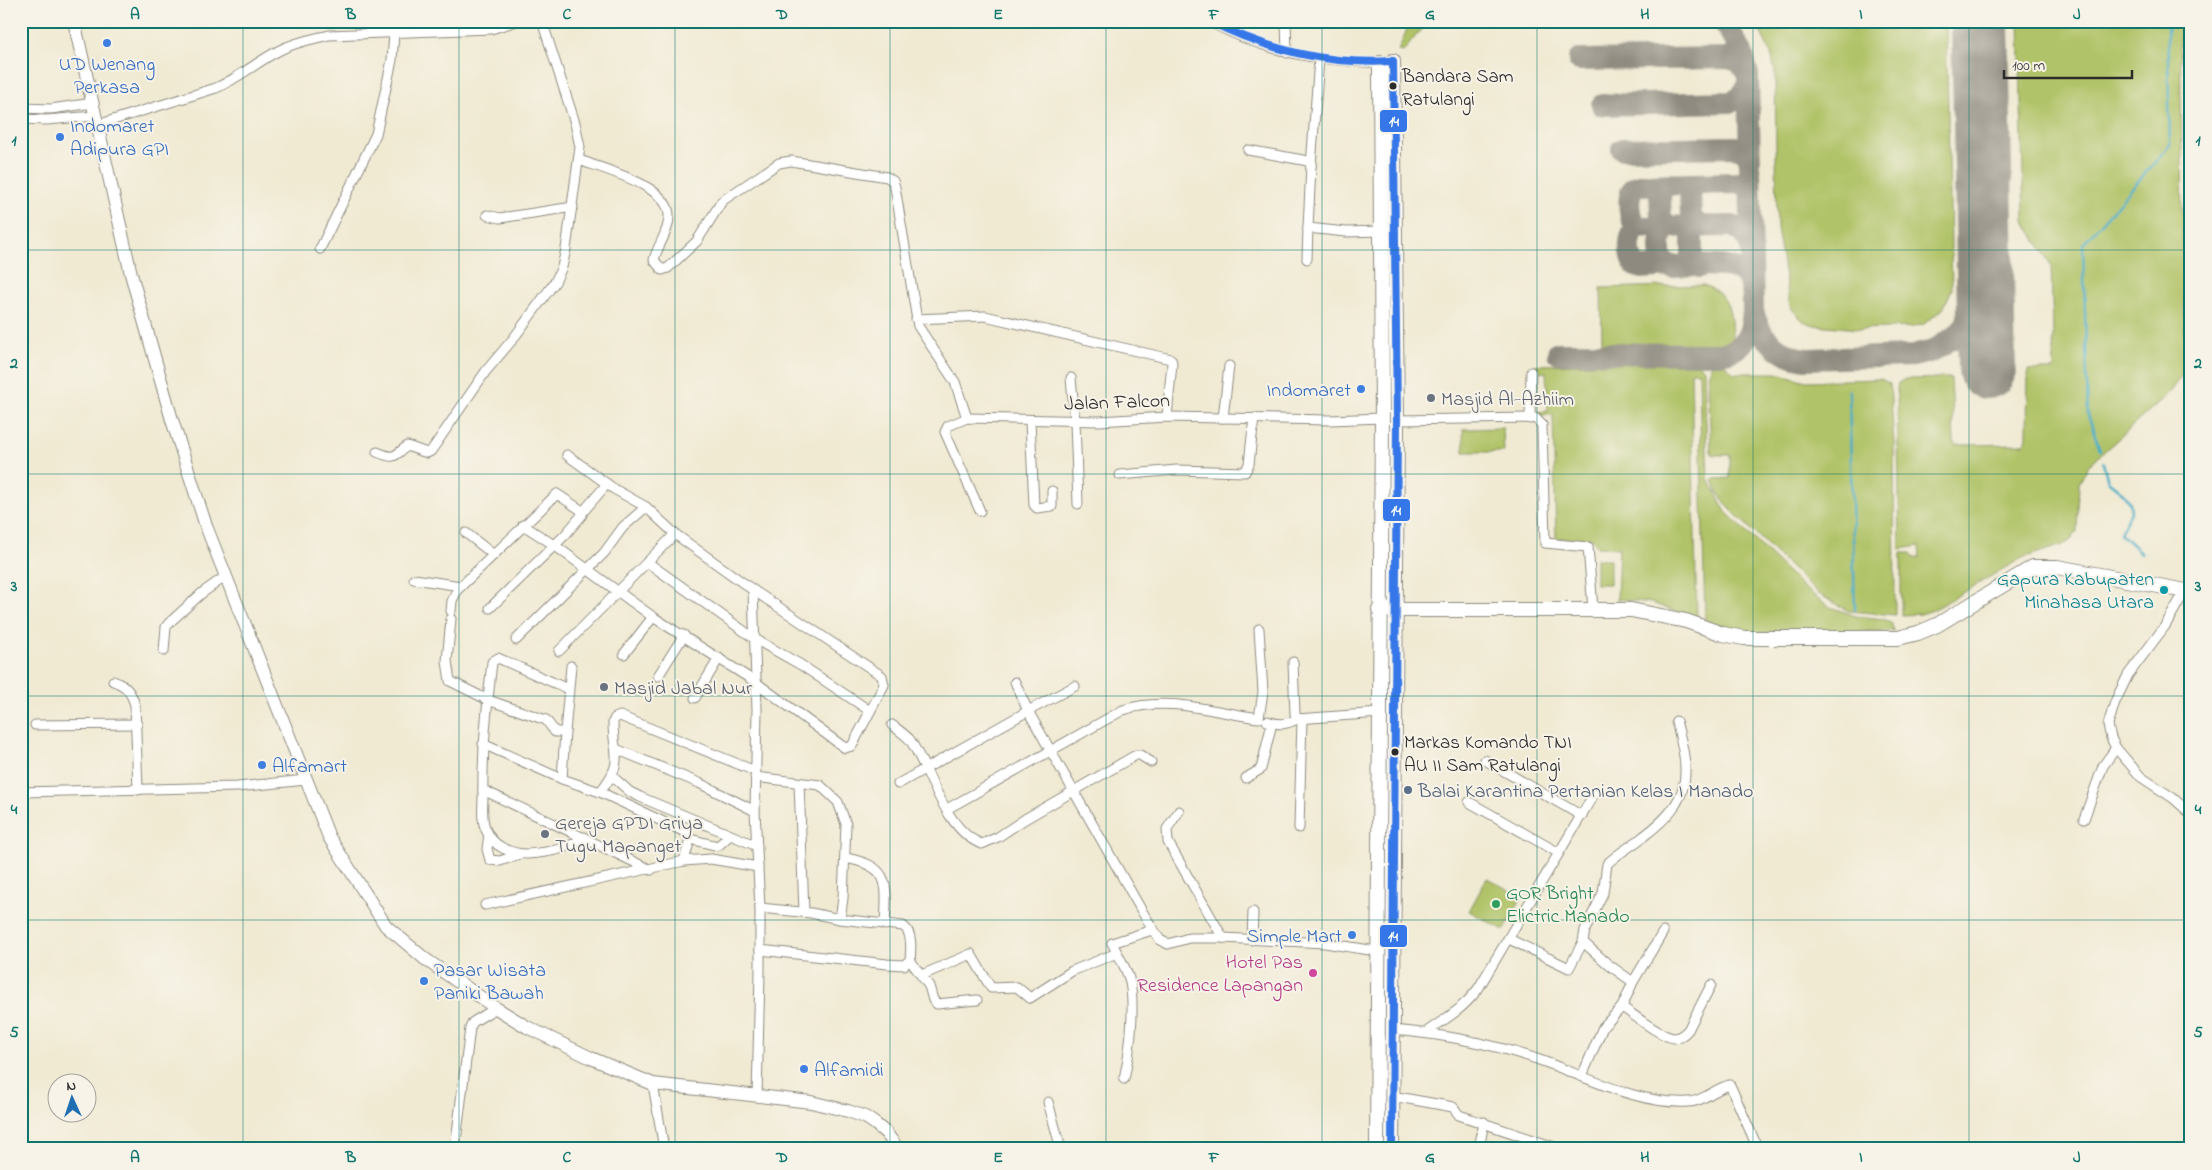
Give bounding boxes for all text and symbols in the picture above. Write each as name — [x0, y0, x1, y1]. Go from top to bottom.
text: A — [130, 3, 140, 27]
text: B — [345, 3, 357, 27]
text: C — [563, 3, 572, 27]
text: D — [775, 3, 788, 27]
text: E — [993, 3, 1003, 27]
text: F — [1208, 3, 1220, 27]
text: G — [1425, 3, 1435, 27]
text: H — [1640, 3, 1650, 27]
text: I — [1859, 3, 1863, 27]
text: J — [2073, 3, 2081, 27]
marker: UD Wenang Perkasa — [101, 37, 113, 49]
scale bar — [2004, 48, 2132, 80]
place label: UD Wenang Perkasa — [59, 51, 155, 103]
text: 100 m — [2012, 55, 2045, 77]
place label: Bandara Sam Ratulangi — [1401, 64, 1513, 116]
marker: Bandara Sam Ratulangi — [1388, 81, 1398, 91]
line badge: 14 — [1379, 109, 1408, 133]
text: 14 — [1389, 112, 1399, 133]
place label: Indomaret Adipura GPI — [70, 113, 169, 165]
text: 1 — [11, 129, 17, 153]
text: 1 — [2195, 129, 2201, 153]
marker: Indomaret Adipura GPI — [54, 131, 66, 143]
text: 2 — [9, 352, 18, 376]
text: 2 — [2193, 352, 2202, 376]
place label: Indomaret — [1267, 377, 1351, 406]
marker: Indomaret — [1355, 383, 1367, 395]
place label: Masjid Al-Azhiim — [1441, 386, 1574, 415]
street label: Jalan Falcon — [1064, 387, 1171, 420]
marker: Masjid Al-Azhiim — [1425, 392, 1437, 404]
line badge: 14 — [1382, 498, 1411, 522]
text: 14 — [1391, 501, 1401, 522]
place label: Gapura Kabupaten Minahasa Utara — [1997, 566, 2154, 618]
text: 3 — [10, 575, 18, 599]
text: 3 — [2194, 575, 2202, 599]
marker: Gapura Kabupaten Minahasa Utara — [2158, 584, 2170, 596]
place label: Masjid Jabal Nur — [614, 675, 753, 704]
marker: Masjid Jabal Nur — [598, 681, 610, 693]
place label: Markas Komando TNI AU II Sam Ratulangi — [1404, 730, 1572, 782]
marker: Markas Komando TNI AU II Sam Ratulangi — [1390, 747, 1400, 757]
place label: Alfamart — [272, 753, 347, 782]
marker: Alfamart — [256, 759, 268, 771]
place label: Balai Karantina Pertanian Kelas I Manado — [1417, 778, 1753, 807]
marker: Balai Karantina Pertanian Kelas I Manado — [1402, 784, 1414, 796]
text: 4 — [10, 798, 18, 822]
text: 4 — [2194, 798, 2202, 822]
place label: Gereja GPDI Griya Tugu Mapanget — [555, 810, 703, 863]
marker: Gereja GPDI Griya Tugu Mapanget — [539, 828, 551, 840]
place label: GOR Bright Elictric Manado — [1506, 880, 1630, 932]
marker: GOR Bright Elictric Manado — [1490, 898, 1502, 910]
place label: Simple Mart — [1247, 923, 1342, 952]
line badge: 14 — [1379, 924, 1408, 948]
text: 14 — [1388, 927, 1398, 948]
marker: Simple Mart — [1346, 929, 1358, 941]
place label: Hotel Pas Residence Lapangan — [1137, 949, 1303, 1002]
place label: Pasar Wisata Paniki Bawah — [434, 957, 546, 1009]
marker: Hotel Pas Residence Lapangan — [1307, 967, 1319, 979]
marker: Pasar Wisata Paniki Bawah — [418, 975, 430, 987]
text: 5 — [9, 1021, 19, 1045]
text: 5 — [2193, 1021, 2203, 1045]
place label: Alfamidi — [814, 1057, 884, 1086]
marker: Alfamidi — [798, 1063, 810, 1075]
north arrow — [48, 1072, 98, 1122]
text: N — [66, 1076, 77, 1097]
text: A — [130, 1146, 140, 1170]
text: B — [345, 1146, 357, 1170]
text: C — [563, 1146, 572, 1170]
text: D — [775, 1146, 788, 1170]
text: E — [993, 1146, 1003, 1170]
text: F — [1208, 1146, 1220, 1170]
text: G — [1425, 1146, 1435, 1170]
text: H — [1640, 1146, 1650, 1170]
text: I — [1859, 1146, 1863, 1170]
text: J — [2073, 1146, 2081, 1170]

